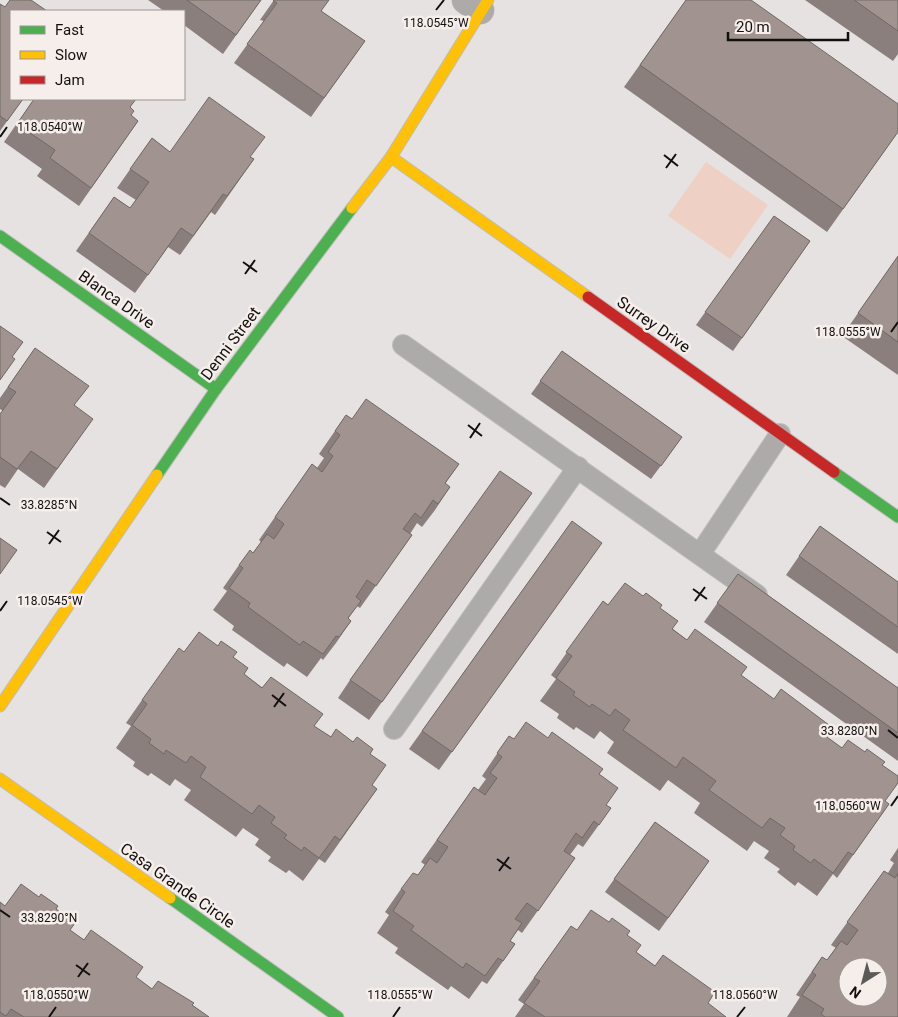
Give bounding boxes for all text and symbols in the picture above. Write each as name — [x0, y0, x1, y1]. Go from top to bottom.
legend — [10, 10, 185, 100]
scale bar — [728, 10, 848, 42]
text: 118.0545°W — [403, 16, 469, 30]
text: 20 m — [736, 18, 770, 36]
text: Fast — [55, 21, 84, 39]
text: Slow — [55, 46, 87, 64]
text: Jam — [55, 71, 85, 89]
text: 118.0540°W — [17, 120, 83, 134]
street label: Blanca Drive — [75, 266, 158, 333]
street label: Surrey Drive — [613, 292, 694, 357]
street label: Denni Street — [197, 303, 264, 384]
text: 118.0555°W — [815, 325, 881, 339]
text: 33.8285°N — [21, 498, 77, 512]
text: 118.0545°W — [17, 594, 83, 608]
text: 33.8280°N — [821, 724, 877, 738]
text: 118.0560°W — [815, 799, 881, 813]
street label: Casa Grande Circle — [117, 839, 239, 932]
text: 33.8290°N — [21, 911, 77, 925]
north arrow — [838, 957, 888, 1007]
text: N — [847, 983, 864, 1002]
text: 118.0550°W — [23, 988, 89, 1002]
text: 118.0555°W — [367, 988, 433, 1002]
text: 118.0560°W — [712, 988, 778, 1002]

